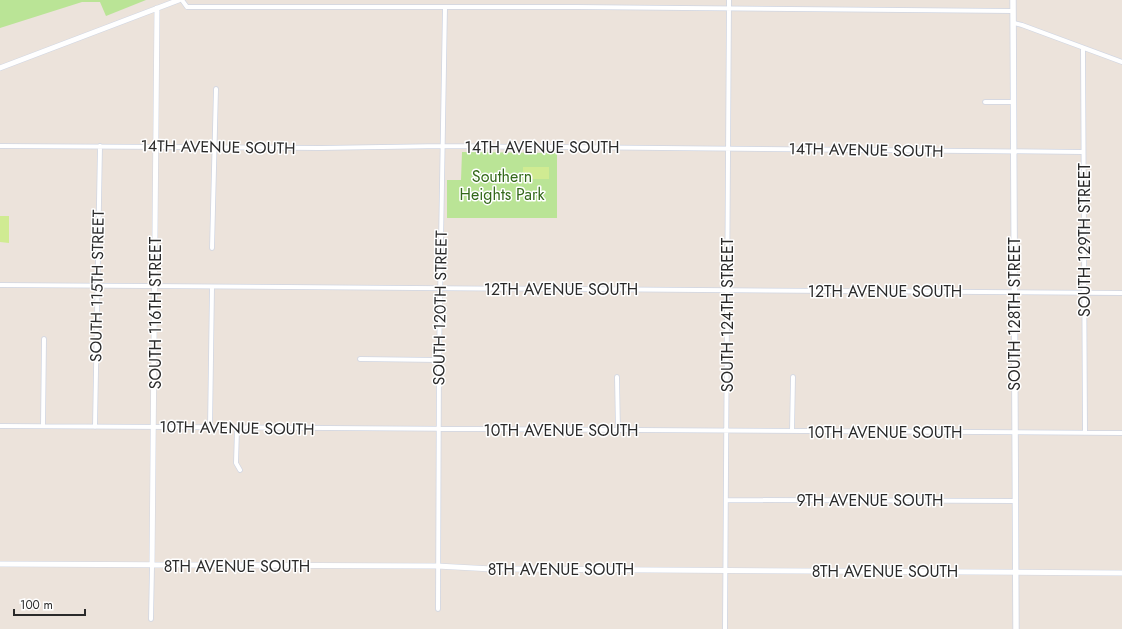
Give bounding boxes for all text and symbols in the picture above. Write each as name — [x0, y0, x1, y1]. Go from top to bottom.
street label: 14TH AVENUE SOUTH — [140, 134, 296, 160]
street label: 14TH AVENUE SOUTH — [465, 136, 619, 159]
street label: 14TH AVENUE SOUTH — [788, 137, 944, 163]
street label: SOUTH 129TH STREET — [1073, 162, 1096, 317]
park label: Southern Heights Park — [460, 165, 545, 206]
street label: SOUTH 115TH STREET — [84, 209, 110, 362]
street label: SOUTH 120TH STREET — [427, 230, 453, 386]
street label: SOUTH 116TH STREET — [144, 236, 167, 389]
street label: SOUTH 124TH STREET — [716, 237, 739, 392]
street label: SOUTH 128TH STREET — [1003, 237, 1026, 391]
street label: 12TH AVENUE SOUTH — [484, 278, 638, 301]
street label: 12TH AVENUE SOUTH — [808, 280, 962, 303]
street label: 10TH AVENUE SOUTH — [159, 415, 315, 441]
street label: 10TH AVENUE SOUTH — [483, 419, 639, 442]
street label: 10TH AVENUE SOUTH — [807, 421, 963, 444]
street label: 9TH AVENUE SOUTH — [796, 489, 944, 512]
street label: 8TH AVENUE SOUTH — [164, 555, 310, 578]
street label: 8TH AVENUE SOUTH — [488, 558, 634, 581]
street label: 8TH AVENUE SOUTH — [812, 560, 958, 583]
scale bar — [14, 591, 85, 617]
text: 100 m — [20, 596, 53, 614]

